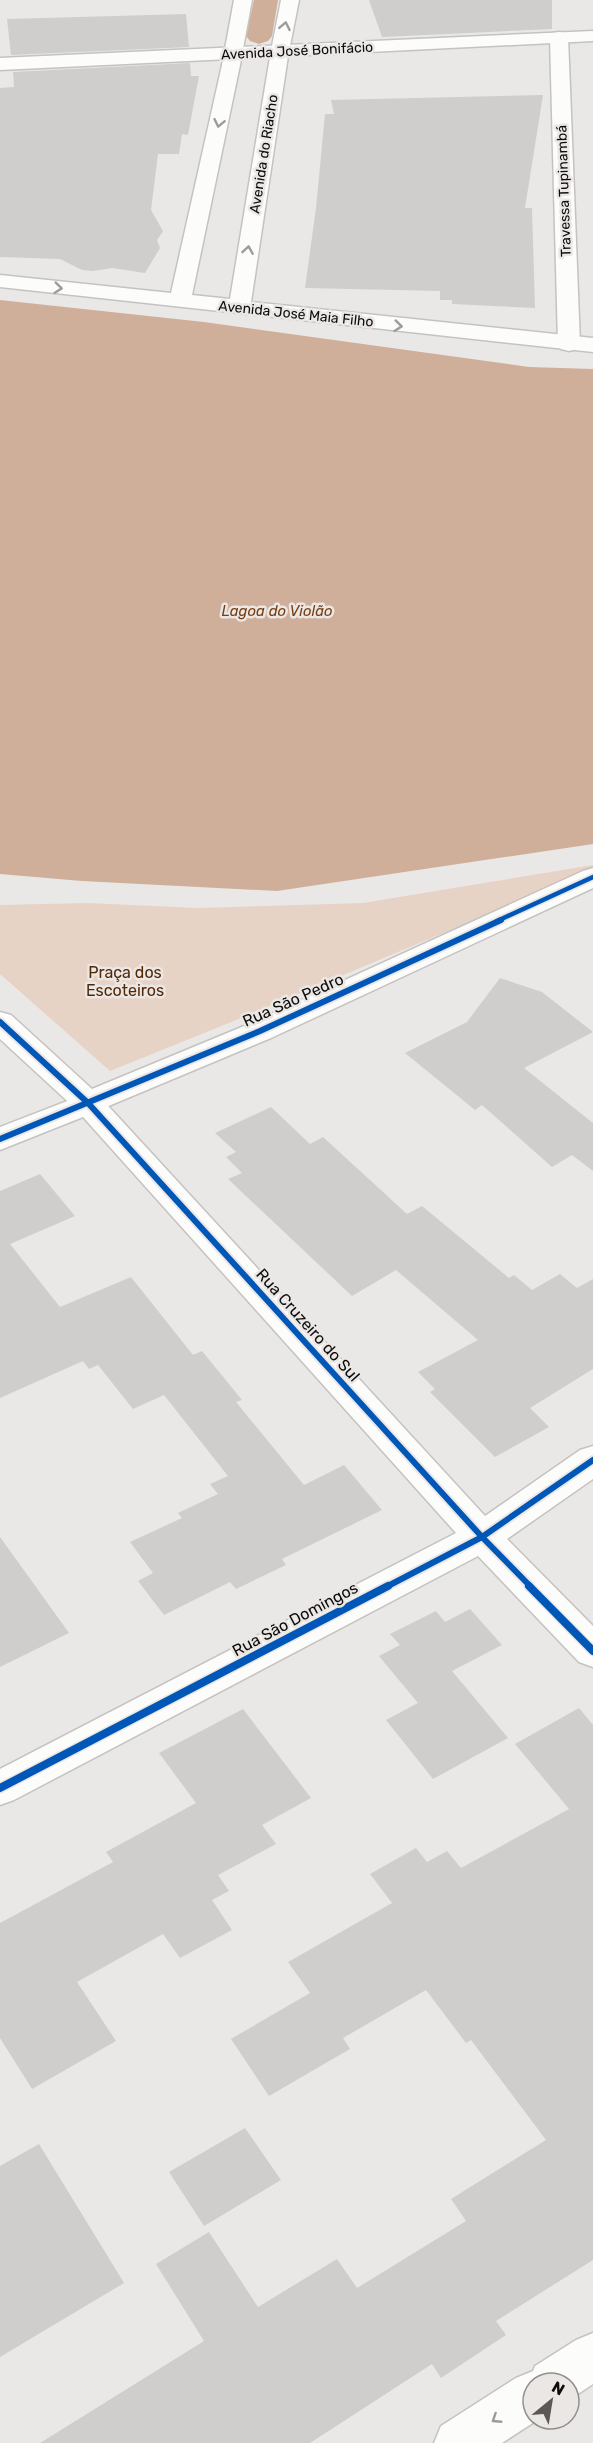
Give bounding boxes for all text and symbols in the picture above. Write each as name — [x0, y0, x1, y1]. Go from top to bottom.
one-way arrow — [278, 21, 291, 31]
street label: Avenida José Bonifácio — [220, 39, 374, 63]
street label: Avenida do Riacho — [246, 93, 282, 215]
one-way arrow — [213, 117, 226, 127]
street label: Travessa Tupinambá — [553, 125, 575, 257]
one-way arrow — [242, 246, 254, 255]
one-way arrow — [54, 281, 63, 294]
street label: Avenida José Maia Filho — [218, 297, 374, 331]
one-way arrow — [393, 319, 403, 331]
water label: Lagoa do Violão — [221, 602, 333, 620]
park label: Praça dos Escoteiros — [86, 963, 164, 1000]
street label: Rua São Pedro — [240, 969, 346, 1031]
street label: Rua Cruzeiro do Sul — [252, 1265, 364, 1385]
street label: Rua São Domingos — [229, 1578, 361, 1660]
north arrow — [521, 2371, 581, 2431]
text: N — [549, 2377, 568, 2400]
one-way arrow — [491, 2412, 502, 2423]

